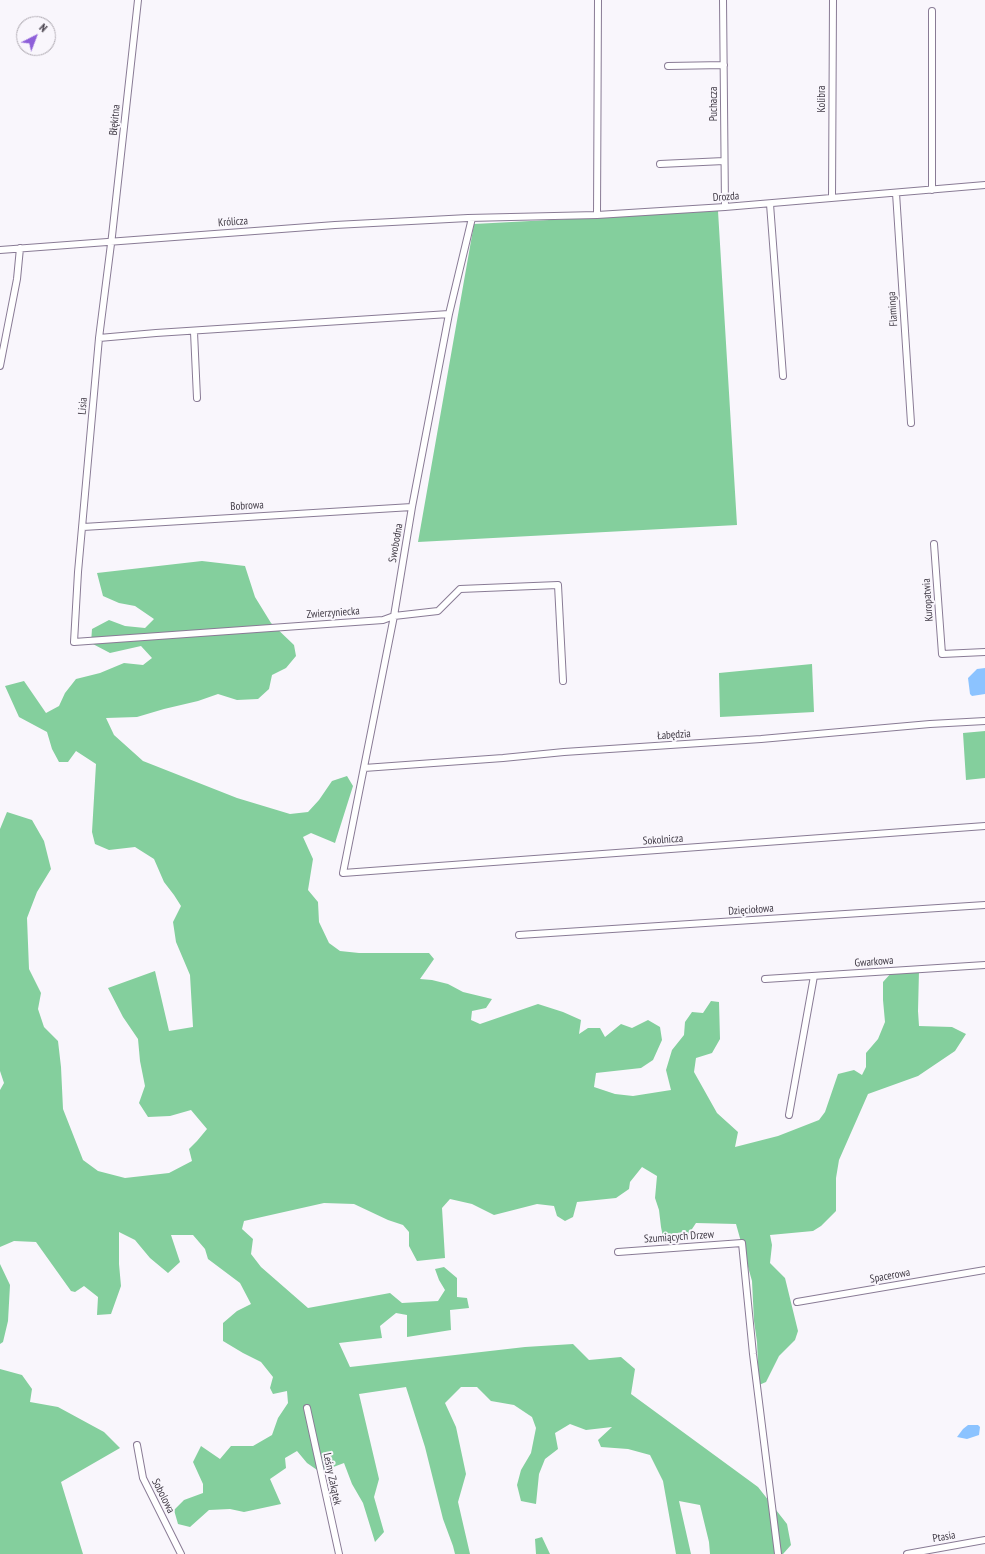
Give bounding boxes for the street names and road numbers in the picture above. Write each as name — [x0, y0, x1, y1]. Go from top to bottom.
street label: Kolibra — [815, 86, 829, 112]
street label: Puchacza — [707, 87, 721, 121]
street label: Błękitna — [107, 104, 123, 136]
street label: Drozda — [712, 189, 740, 205]
street label: Królicza — [218, 214, 248, 230]
street label: Flaminga — [885, 291, 901, 327]
street label: Lisia — [76, 397, 90, 415]
street label: Bobrowa — [230, 499, 264, 513]
street label: Swobodna — [386, 522, 406, 564]
street label: Kuropatwia — [920, 578, 936, 622]
street label: Zwierzyniecka — [306, 605, 360, 621]
street label: Łabędzia — [657, 727, 691, 743]
street label: Sokolnicza — [642, 832, 684, 848]
street label: Dzięciołowa — [728, 902, 774, 918]
street label: Gwarkowa — [854, 954, 894, 970]
street label: Szumiących Drzew — [644, 1228, 714, 1246]
street label: Spacerowa — [869, 1266, 911, 1286]
street label: Leśny Zakątek — [320, 1452, 344, 1506]
street label: Sobolowa — [149, 1476, 177, 1516]
street label: Ptasia — [932, 1529, 956, 1545]

